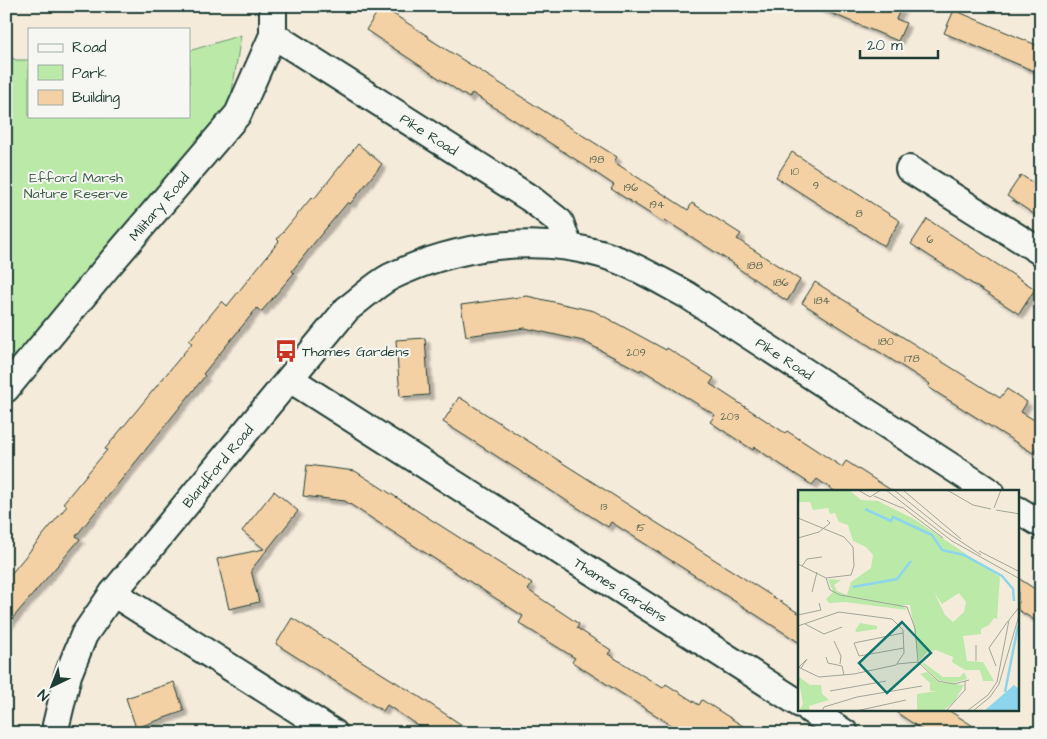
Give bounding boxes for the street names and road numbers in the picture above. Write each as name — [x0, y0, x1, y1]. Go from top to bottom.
street label: Pike Road — [396, 109, 461, 161]
street label: Military Road — [125, 169, 195, 246]
street label: Pike Road — [751, 333, 817, 385]
street label: Blandford Road — [178, 421, 259, 513]
street label: Thames Gardens — [569, 553, 671, 628]

